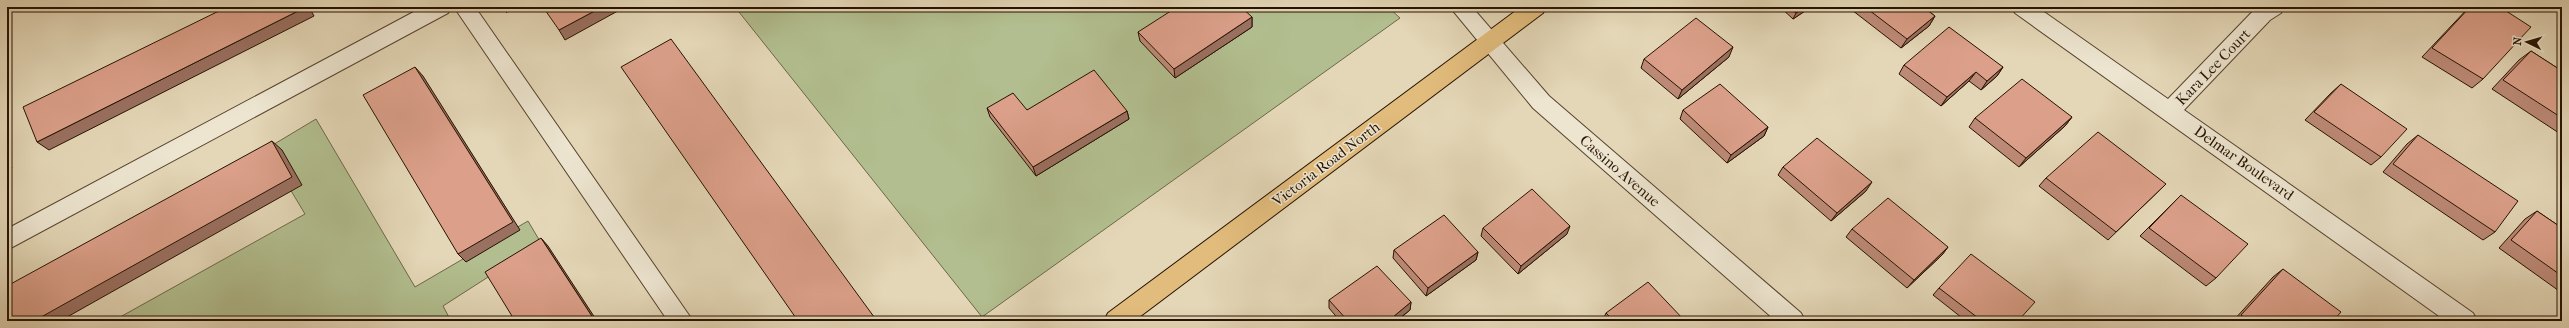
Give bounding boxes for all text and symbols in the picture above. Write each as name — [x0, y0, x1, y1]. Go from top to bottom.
north arrow — [2507, 22, 2547, 62]
street label: Kara Lee Court — [2172, 24, 2255, 109]
text: N — [2511, 36, 2524, 46]
street label: Victoria Road North — [1268, 117, 1384, 211]
street label: Delmar Boulevard — [2191, 122, 2298, 205]
street label: Cassino Avenue — [1576, 131, 1664, 211]

